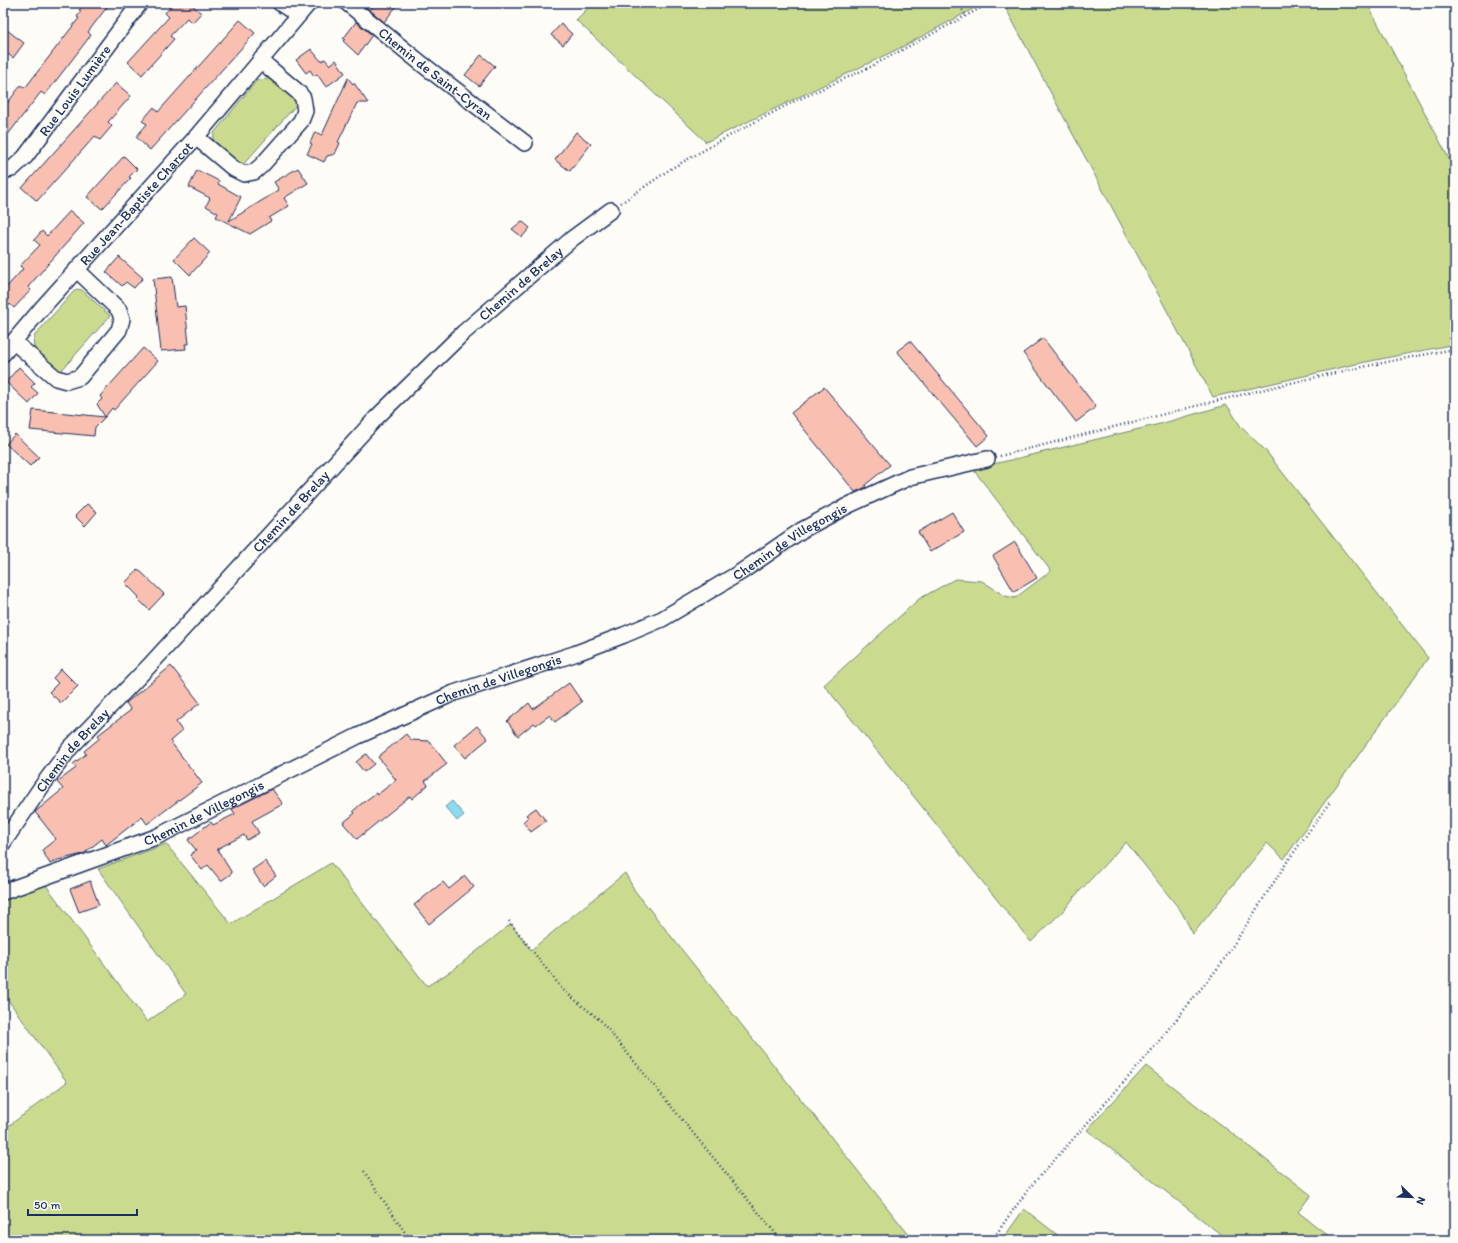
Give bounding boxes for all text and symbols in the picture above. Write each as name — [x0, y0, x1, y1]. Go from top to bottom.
street label: Chemin de Saint-Cyran — [375, 23, 496, 123]
street label: Rue Louis Lumière — [35, 41, 115, 139]
street label: Rue Jean-Baptiste Charcot — [76, 138, 196, 269]
street label: Chemin de Brelay — [475, 242, 566, 324]
street label: Chemin de Brelay — [249, 466, 333, 556]
street label: Chemin de Villegongis — [729, 499, 850, 584]
street label: Chemin de Villegongis — [433, 650, 564, 709]
street label: Chemin de Brelay — [32, 704, 113, 796]
street label: Chemin de Villegongis — [141, 776, 267, 849]
north arrow — [1392, 1177, 1432, 1217]
scale bar — [28, 1191, 137, 1217]
text: N — [1413, 1195, 1428, 1207]
text: 50 m — [34, 1198, 60, 1212]

